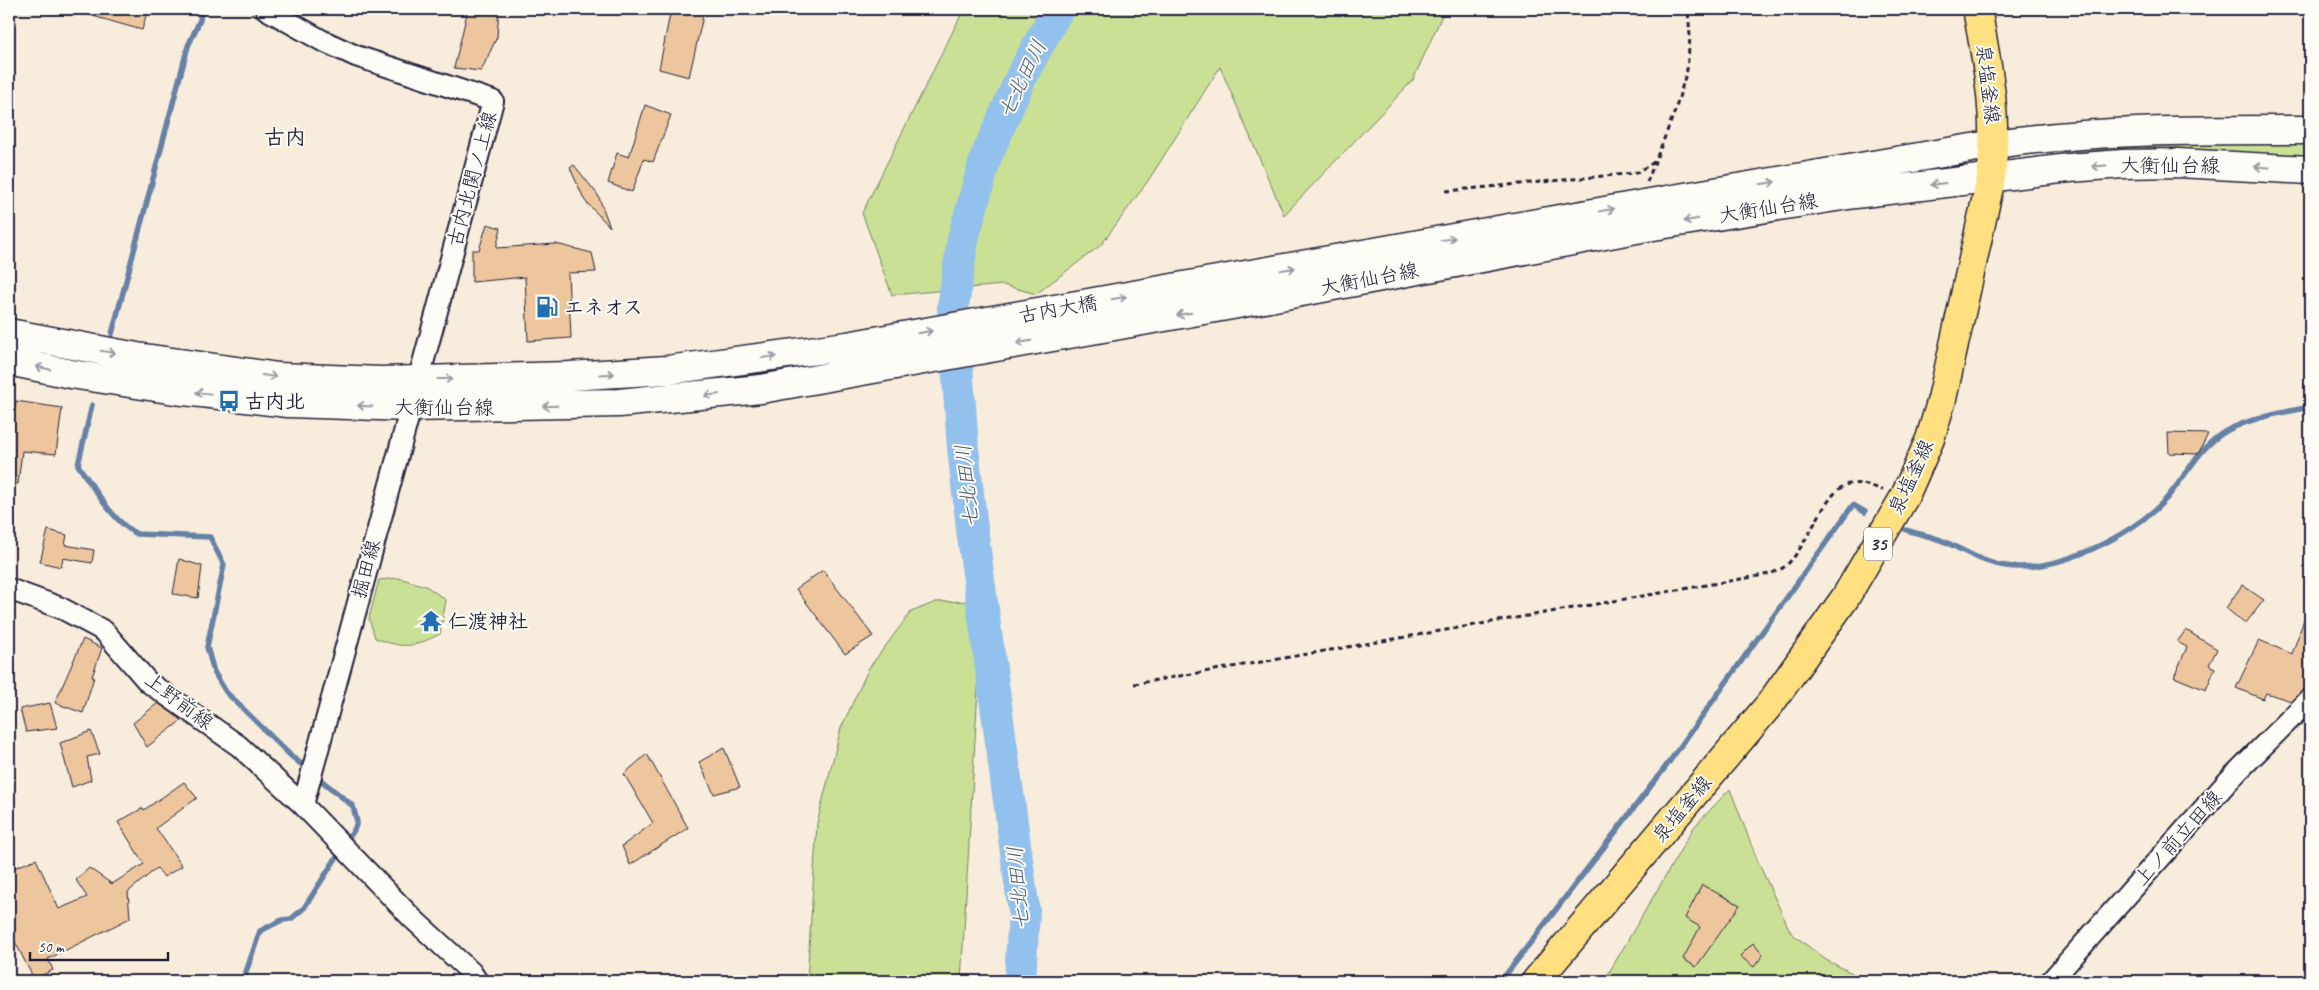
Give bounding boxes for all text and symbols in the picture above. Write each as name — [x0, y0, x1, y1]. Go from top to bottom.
water label: 七北田川 — [992, 36, 1052, 122]
street label: 泉塩釜線 — [1971, 43, 2005, 125]
street label: 古内北関ノ上線 — [442, 108, 502, 250]
district label: 古内 — [264, 124, 306, 150]
street label: 大衡仙台線 — [2120, 153, 2220, 178]
one-way arrow — [2092, 161, 2108, 171]
one-way arrow — [2254, 163, 2270, 172]
one-way arrow — [1759, 178, 1775, 188]
one-way arrow — [1930, 179, 1946, 189]
street label: 大衡仙台線 — [1717, 188, 1819, 228]
one-way arrow — [1599, 205, 1615, 215]
one-way arrow — [1683, 216, 1699, 226]
one-way arrow — [1439, 234, 1455, 244]
street label: 大衡仙台線 — [1318, 257, 1420, 301]
one-way arrow — [1279, 263, 1295, 273]
street label: 古内大橋 — [1016, 290, 1100, 328]
one-way arrow — [1111, 293, 1127, 303]
fuel station icon: エネオス — [534, 294, 560, 320]
place label: エネオス — [564, 295, 643, 320]
one-way arrow — [1176, 309, 1192, 319]
one-way arrow — [917, 327, 933, 337]
one-way arrow — [1016, 338, 1032, 348]
one-way arrow — [100, 348, 116, 358]
one-way arrow — [761, 352, 777, 362]
one-way arrow — [35, 363, 51, 373]
one-way arrow — [599, 369, 615, 378]
one-way arrow — [261, 371, 277, 381]
one-way arrow — [436, 374, 453, 384]
one-way arrow — [195, 388, 211, 398]
bus stop icon: 古内北 — [216, 388, 242, 414]
place label: 古内北 — [245, 389, 305, 414]
one-way arrow — [704, 390, 720, 400]
street label: 大衡仙台線 — [394, 395, 494, 420]
one-way arrow — [542, 401, 558, 411]
one-way arrow — [357, 402, 373, 411]
street label: 泉塩釜線 — [1883, 435, 1939, 519]
water label: 七北田川 — [950, 443, 984, 529]
road number: 35 — [1864, 528, 1892, 560]
street label: 掘田線 — [346, 537, 386, 601]
temple icon: 仁渡神社 — [418, 608, 444, 634]
place label: 仁渡神社 — [448, 609, 528, 634]
street label: 上野前線 — [140, 667, 218, 735]
street label: 泉塩釜線 — [1647, 770, 1717, 848]
street label: 上ノ前立田線 — [2129, 785, 2227, 891]
water label: 七北田川 — [1001, 845, 1035, 931]
scale bar — [30, 930, 168, 962]
text: 50 m — [38, 938, 65, 957]

